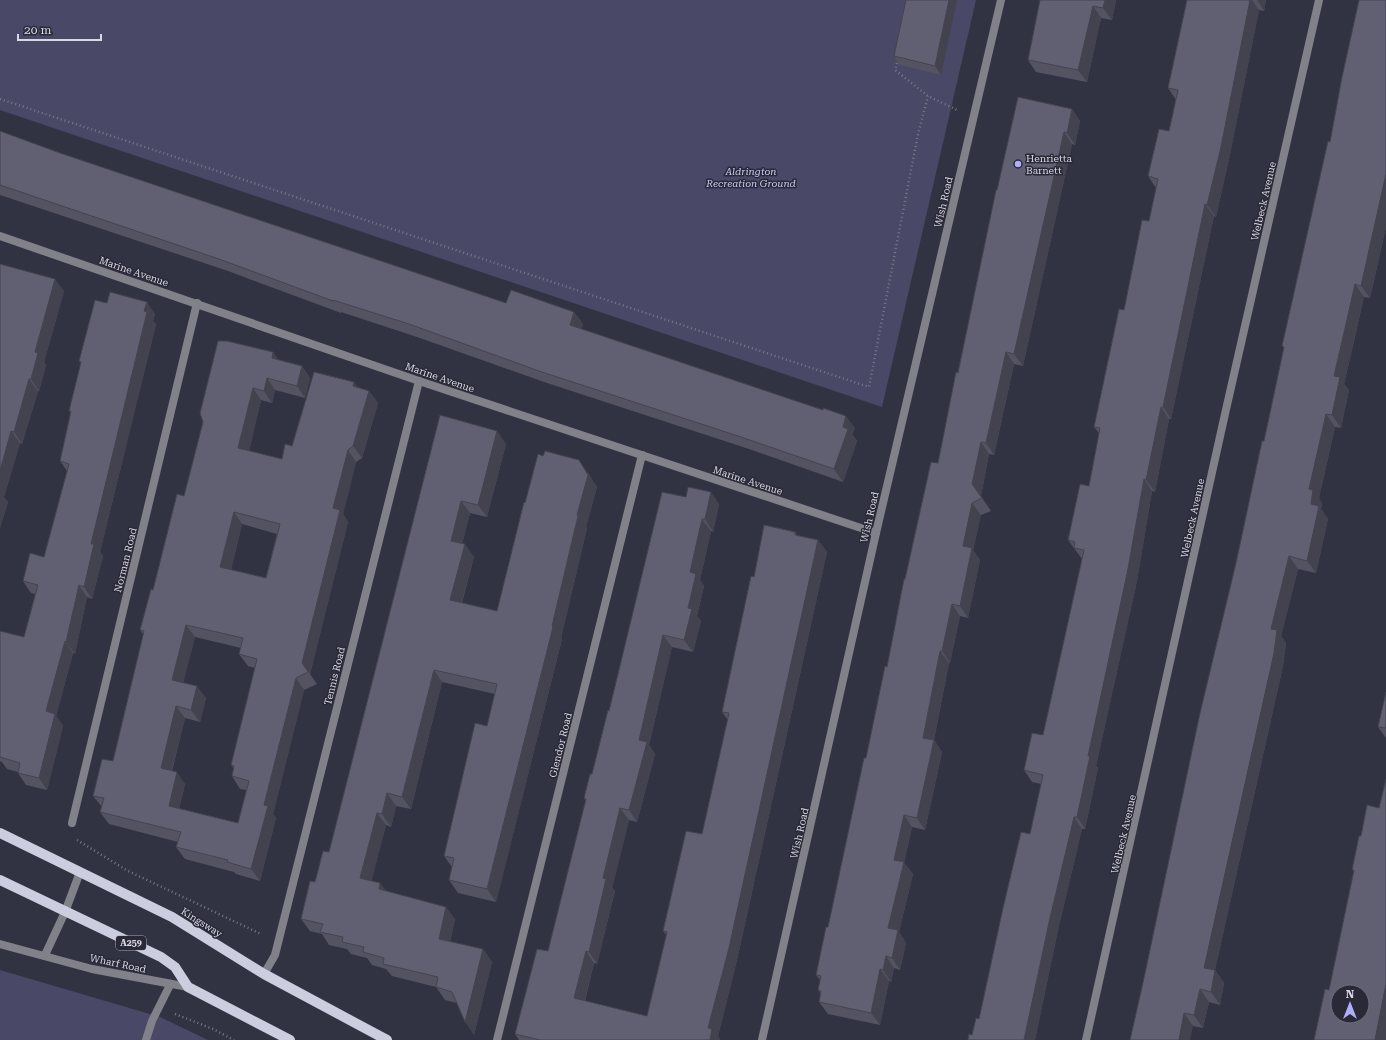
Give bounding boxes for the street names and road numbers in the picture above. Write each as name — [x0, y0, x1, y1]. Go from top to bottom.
street label: Welbeck Avenue — [1249, 160, 1278, 242]
street label: Wish Road — [932, 175, 955, 229]
street label: Marine Avenue — [98, 254, 170, 289]
street label: Marine Avenue — [404, 360, 476, 395]
street label: Marine Avenue — [712, 464, 784, 497]
street label: Welbeck Avenue — [1179, 477, 1206, 559]
street label: Wish Road — [858, 490, 881, 544]
street label: Norman Road — [112, 526, 139, 594]
street label: Tennis Road — [322, 645, 347, 706]
street label: Glendor Road — [547, 711, 574, 779]
street label: Welbeck Avenue — [1109, 793, 1138, 875]
street label: Wish Road — [788, 806, 811, 860]
street label: Kingsway — [179, 905, 224, 939]
road number: A259 — [116, 936, 146, 950]
street label: Wharf Road — [89, 952, 148, 975]

